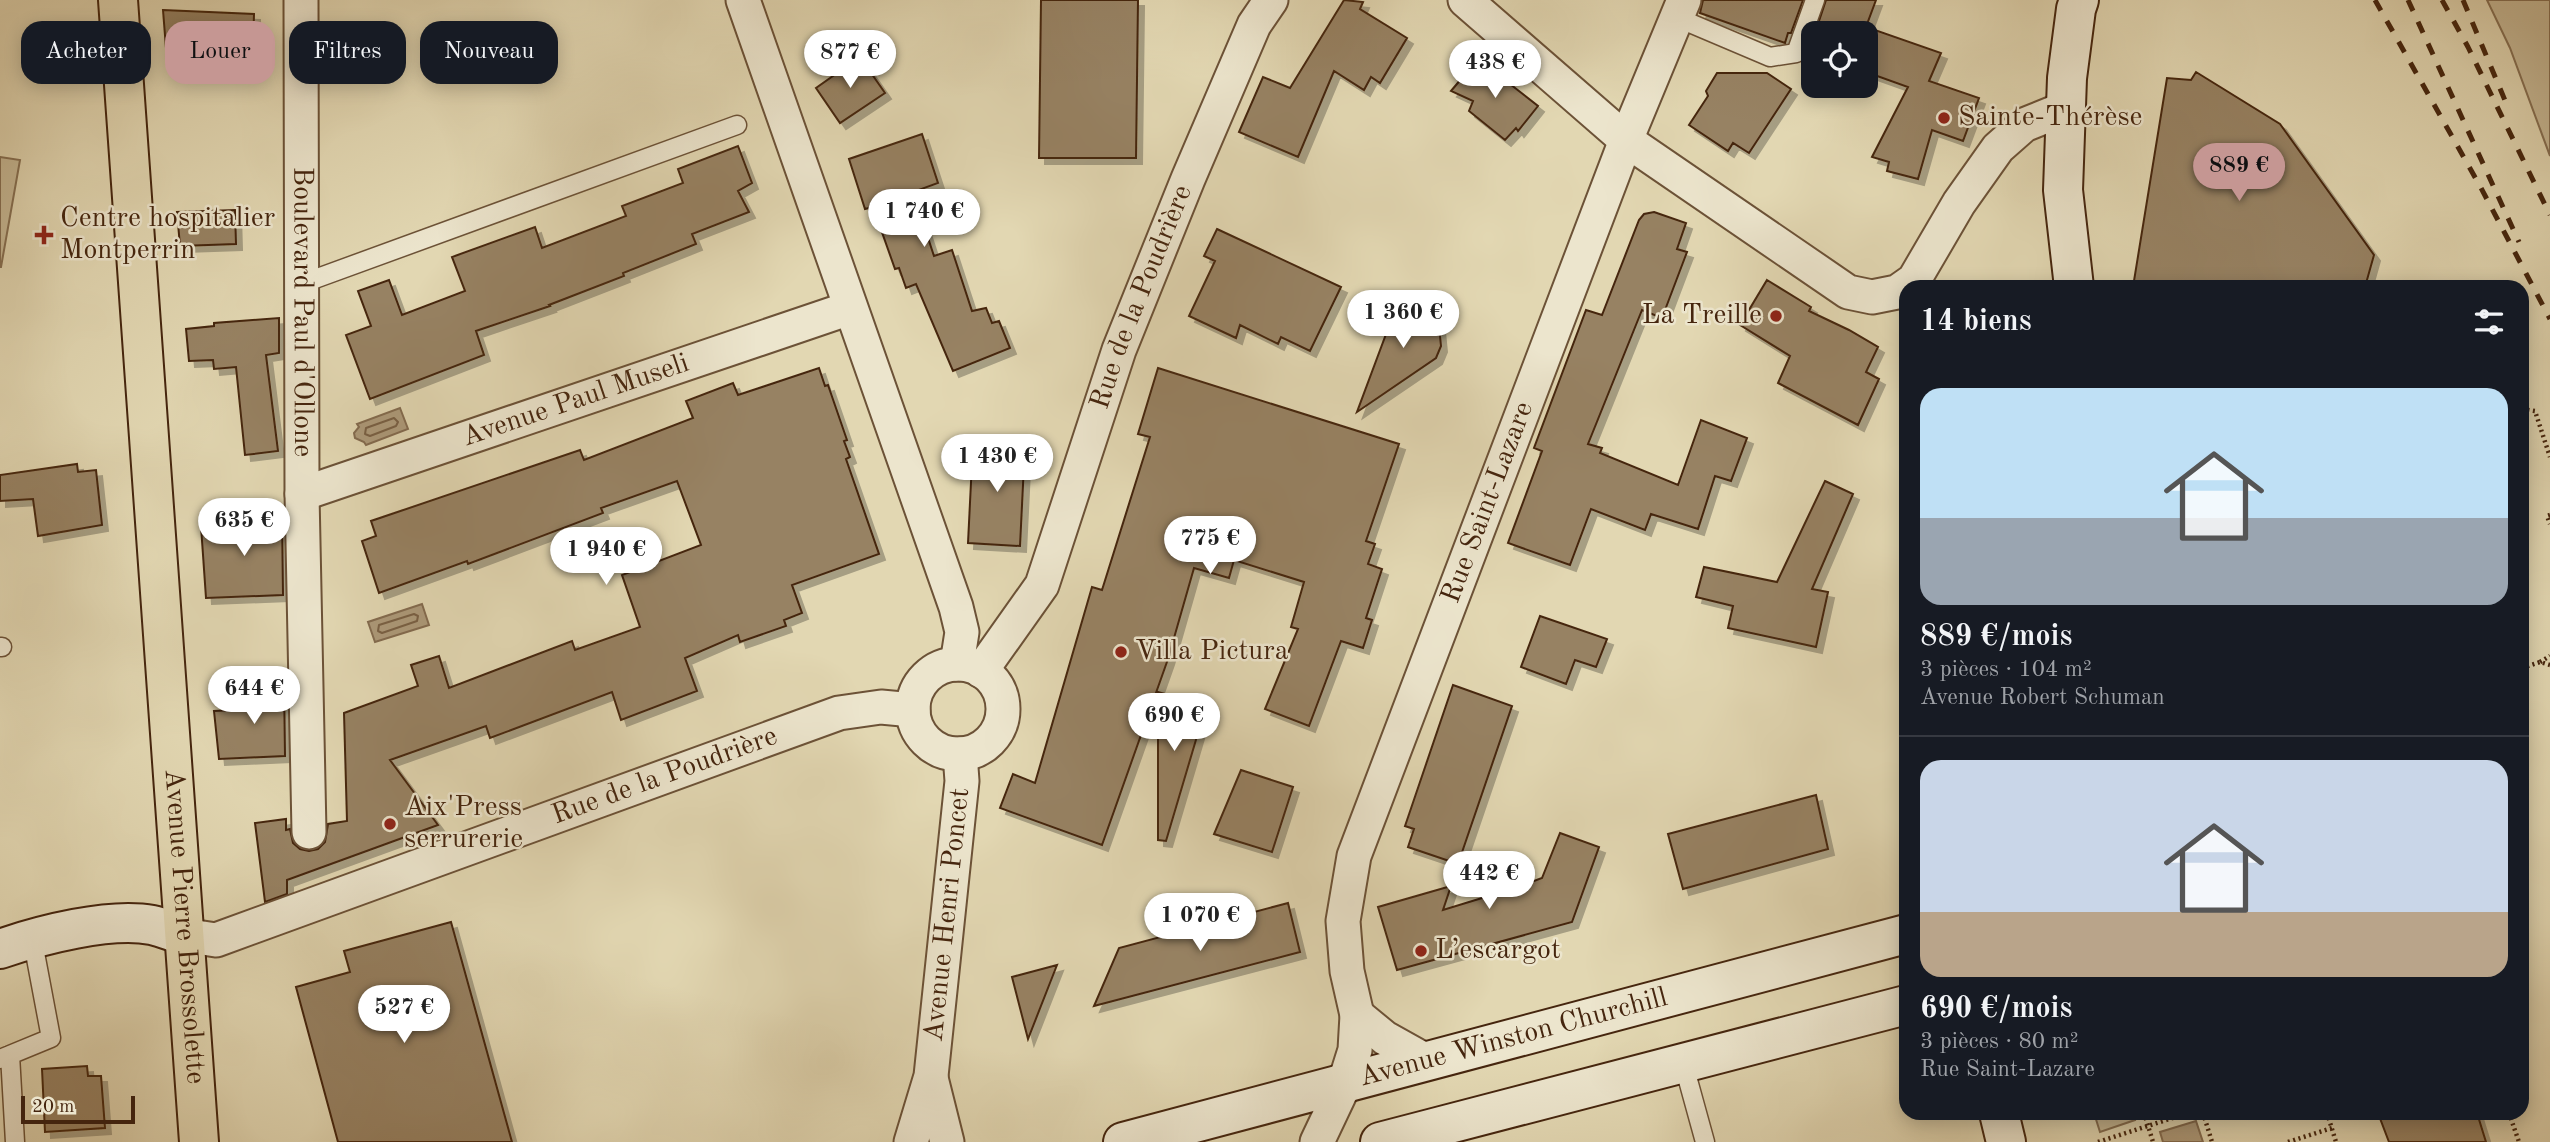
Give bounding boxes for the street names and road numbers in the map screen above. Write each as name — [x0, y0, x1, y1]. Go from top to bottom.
street label: Boulevard Paul d'Ollone — [287, 167, 316, 457]
street label: Rue de la Poudrière — [1087, 181, 1198, 413]
street label: Avenue Paul Museli — [459, 350, 693, 453]
street label: Rue Saint-Lazare — [1437, 398, 1539, 607]
street label: Rue de la Poudrière — [548, 723, 781, 830]
street label: Avenue Pierre Brossolette — [159, 768, 209, 1085]
street label: Avenue Henri Poncet — [921, 786, 975, 1043]
street label: Avenue Winston Churchill — [1356, 984, 1671, 1093]

